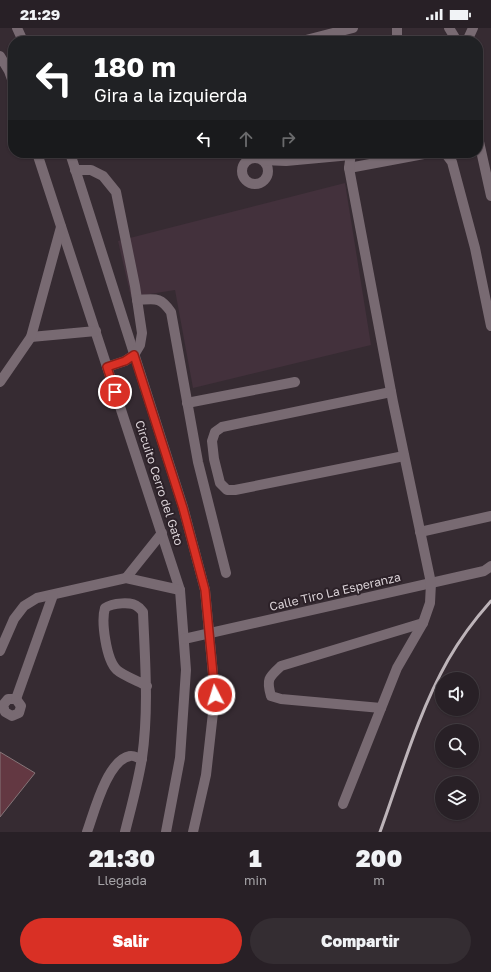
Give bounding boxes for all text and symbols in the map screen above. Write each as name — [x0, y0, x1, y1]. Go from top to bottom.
text: 21:29 — [20, 5, 60, 23]
text: 180 m — [94, 50, 176, 83]
icon: left — [28, 52, 80, 104]
text: Gira a la izquierda — [94, 84, 247, 106]
icon: left — [193, 128, 215, 150]
icon: ahead — [235, 128, 257, 150]
icon: right — [277, 128, 299, 150]
pin — [98, 375, 132, 409]
icon: arrive — [104, 381, 126, 403]
street label: Circuito Cerro del Gato — [132, 418, 187, 547]
street label: Calle Tiro La Esperanza — [268, 569, 402, 614]
map controls — [435, 672, 479, 820]
button: sound — [435, 672, 479, 716]
position arrow — [194, 674, 236, 716]
button: search — [435, 724, 479, 768]
button: layers — [435, 776, 479, 820]
text: 21:30 — [89, 843, 155, 872]
text: 1 — [249, 843, 262, 872]
text: 200 — [356, 843, 402, 872]
text: Llegada — [97, 872, 147, 888]
text: min — [244, 872, 267, 888]
text: m — [373, 872, 385, 888]
button: Salir — [20, 918, 242, 964]
button: Compartir — [250, 918, 471, 964]

